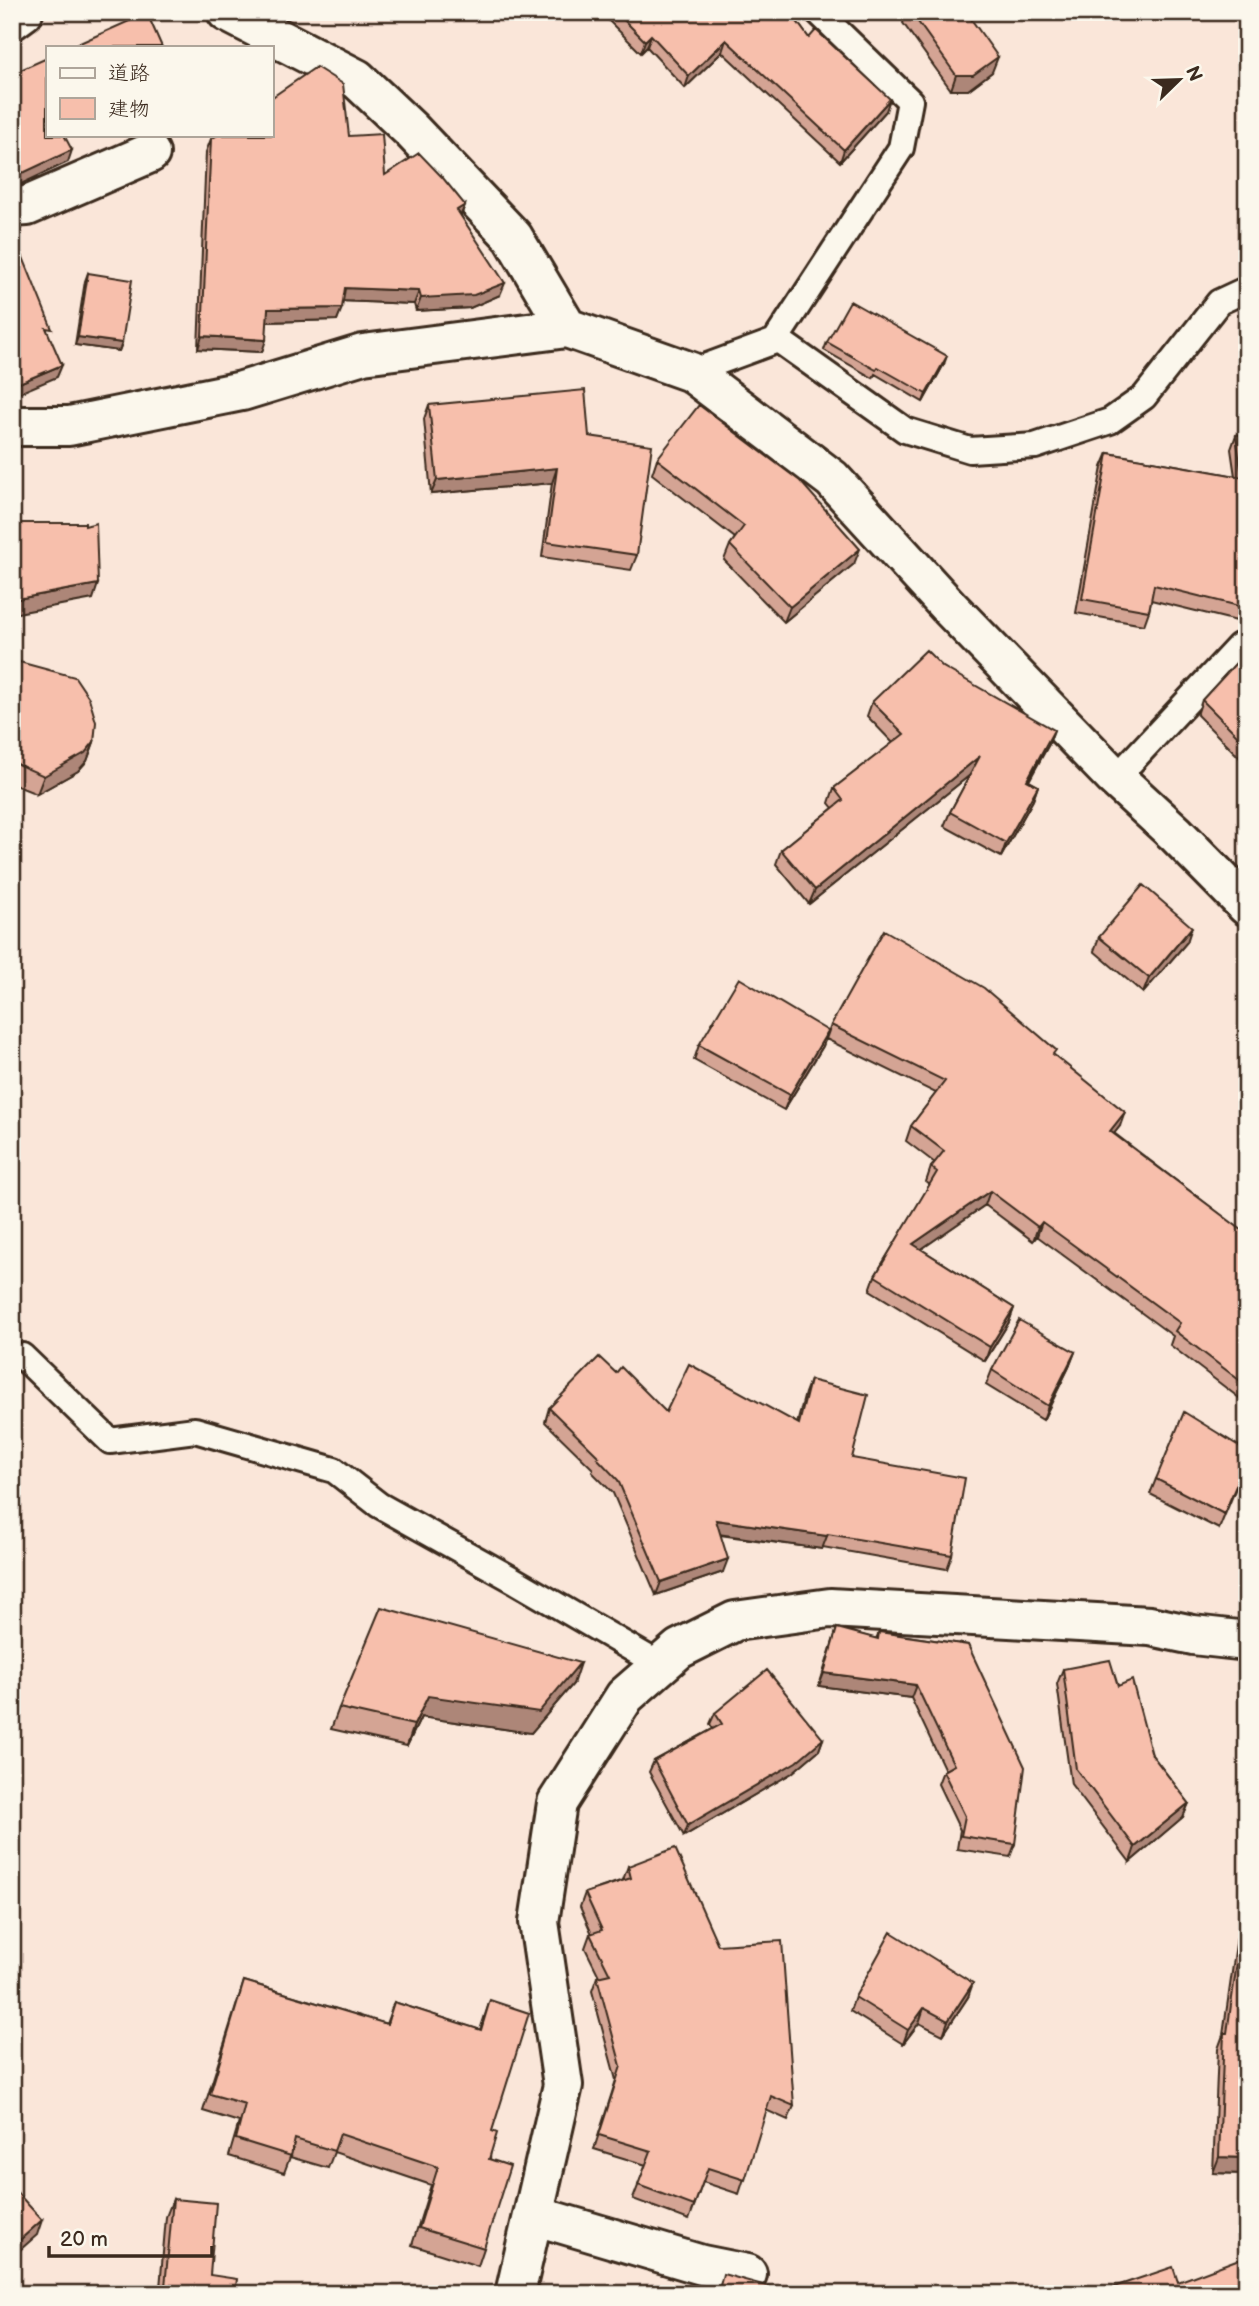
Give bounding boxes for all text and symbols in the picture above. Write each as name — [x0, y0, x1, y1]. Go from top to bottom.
legend — [46, 46, 273, 136]
north arrow — [1144, 46, 1214, 116]
text: 道路 — [108, 61, 150, 86]
text: N — [1180, 63, 1207, 85]
text: 建物 — [108, 97, 150, 122]
scale bar — [49, 2215, 212, 2259]
text: 20 m — [60, 2227, 108, 2252]

